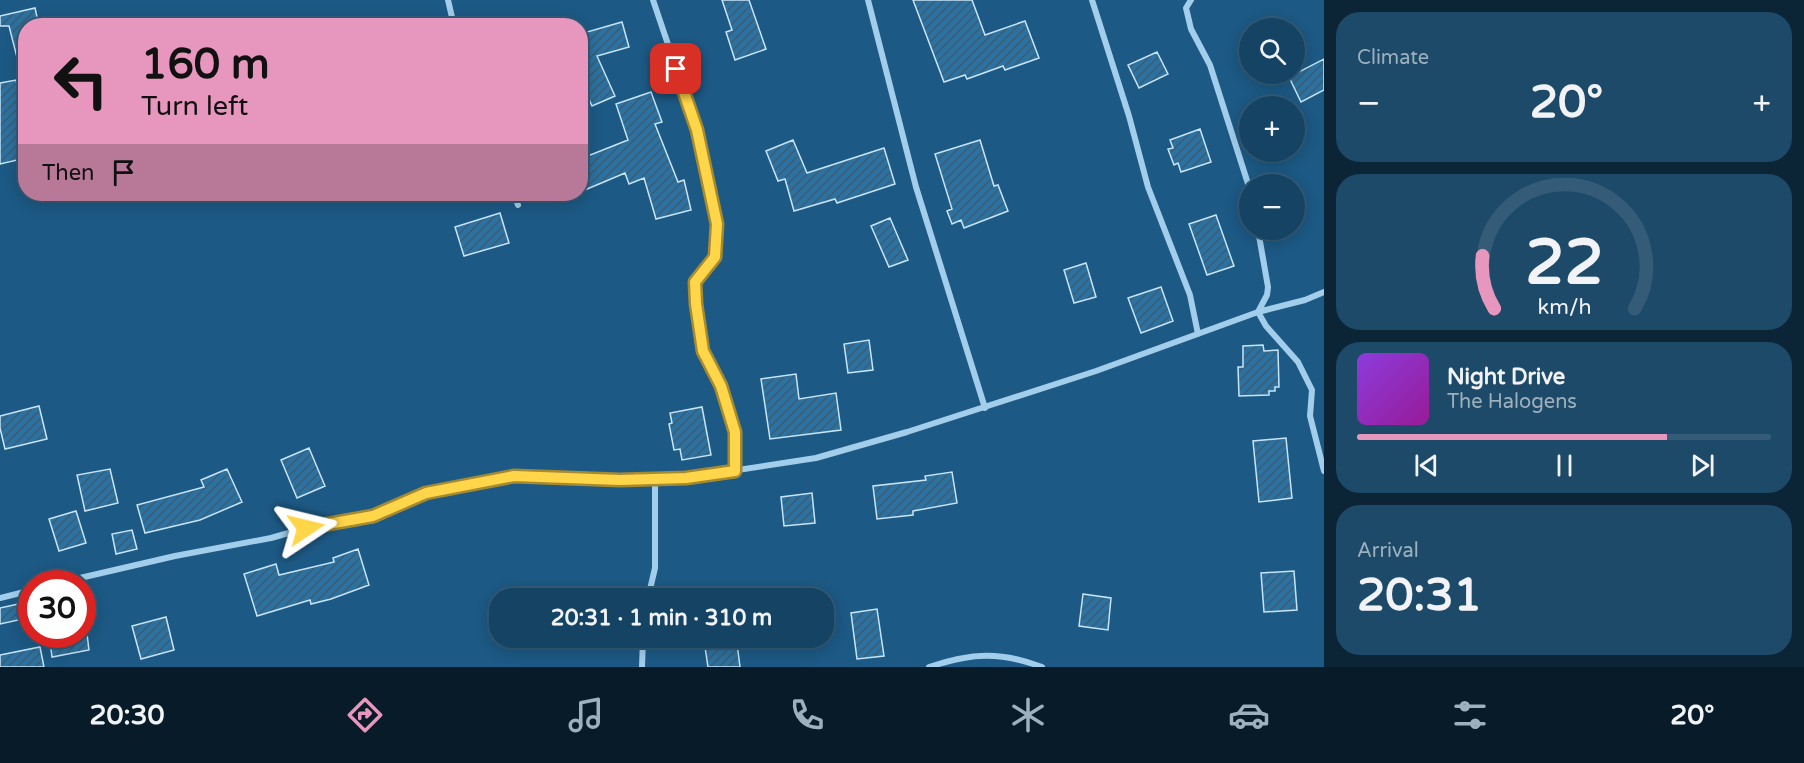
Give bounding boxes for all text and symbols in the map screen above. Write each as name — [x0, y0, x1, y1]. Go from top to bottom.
map controls — [1239, 18, 1305, 240]
button: search — [1239, 18, 1305, 84]
text: 160 m — [141, 39, 270, 90]
icon: left — [42, 42, 120, 120]
pin — [650, 43, 701, 94]
text: Climate — [1357, 46, 1429, 70]
icon: arrive — [659, 52, 692, 85]
text: 20° — [1530, 76, 1603, 130]
text: − — [1357, 84, 1381, 123]
text: + — [1752, 84, 1771, 123]
text: Turn left — [141, 90, 248, 123]
button: + — [1239, 96, 1305, 162]
icon: arrive — [107, 156, 140, 189]
text: Then — [42, 160, 95, 186]
button: − — [1239, 174, 1305, 240]
text: 22 — [1525, 227, 1603, 302]
text: km/h — [1537, 295, 1591, 321]
text: Night Drive — [1447, 364, 1565, 390]
text: The Halogens — [1447, 390, 1577, 414]
icon: previous — [1410, 449, 1443, 482]
icon: pause — [1548, 449, 1581, 482]
icon: next — [1686, 449, 1719, 482]
position arrow — [274, 496, 338, 560]
text: Arrival — [1357, 539, 1419, 563]
text: 20:31 — [1357, 569, 1482, 623]
speed limit sign: 30 — [18, 570, 96, 648]
text: 20:31 · 1 min · 310 m — [551, 605, 772, 631]
icon: directions — [344, 694, 386, 736]
icon: music — [565, 694, 607, 736]
icon: phone — [786, 694, 828, 736]
icon: climate — [1007, 694, 1049, 736]
icon: car — [1228, 694, 1270, 736]
icon: filters — [1449, 694, 1491, 736]
text: 20:30 — [90, 699, 164, 732]
text: 20° — [1670, 699, 1714, 732]

